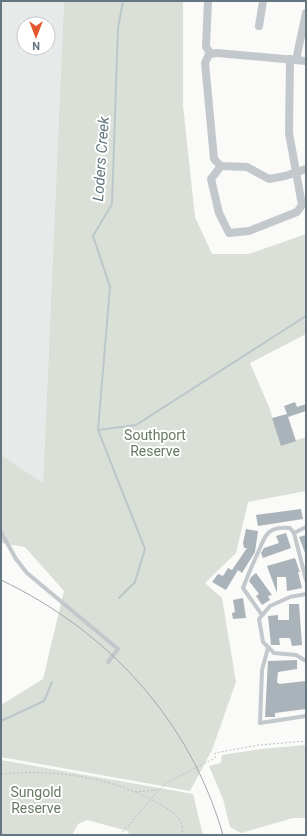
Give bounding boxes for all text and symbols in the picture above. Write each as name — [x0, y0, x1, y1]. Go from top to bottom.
north arrow — [16, 16, 56, 56]
text: N — [32, 39, 40, 52]
water label: Loders Creek — [89, 115, 113, 202]
park label: Southport Reserve — [124, 427, 186, 459]
park label: Sungold Reserve — [11, 784, 61, 816]

